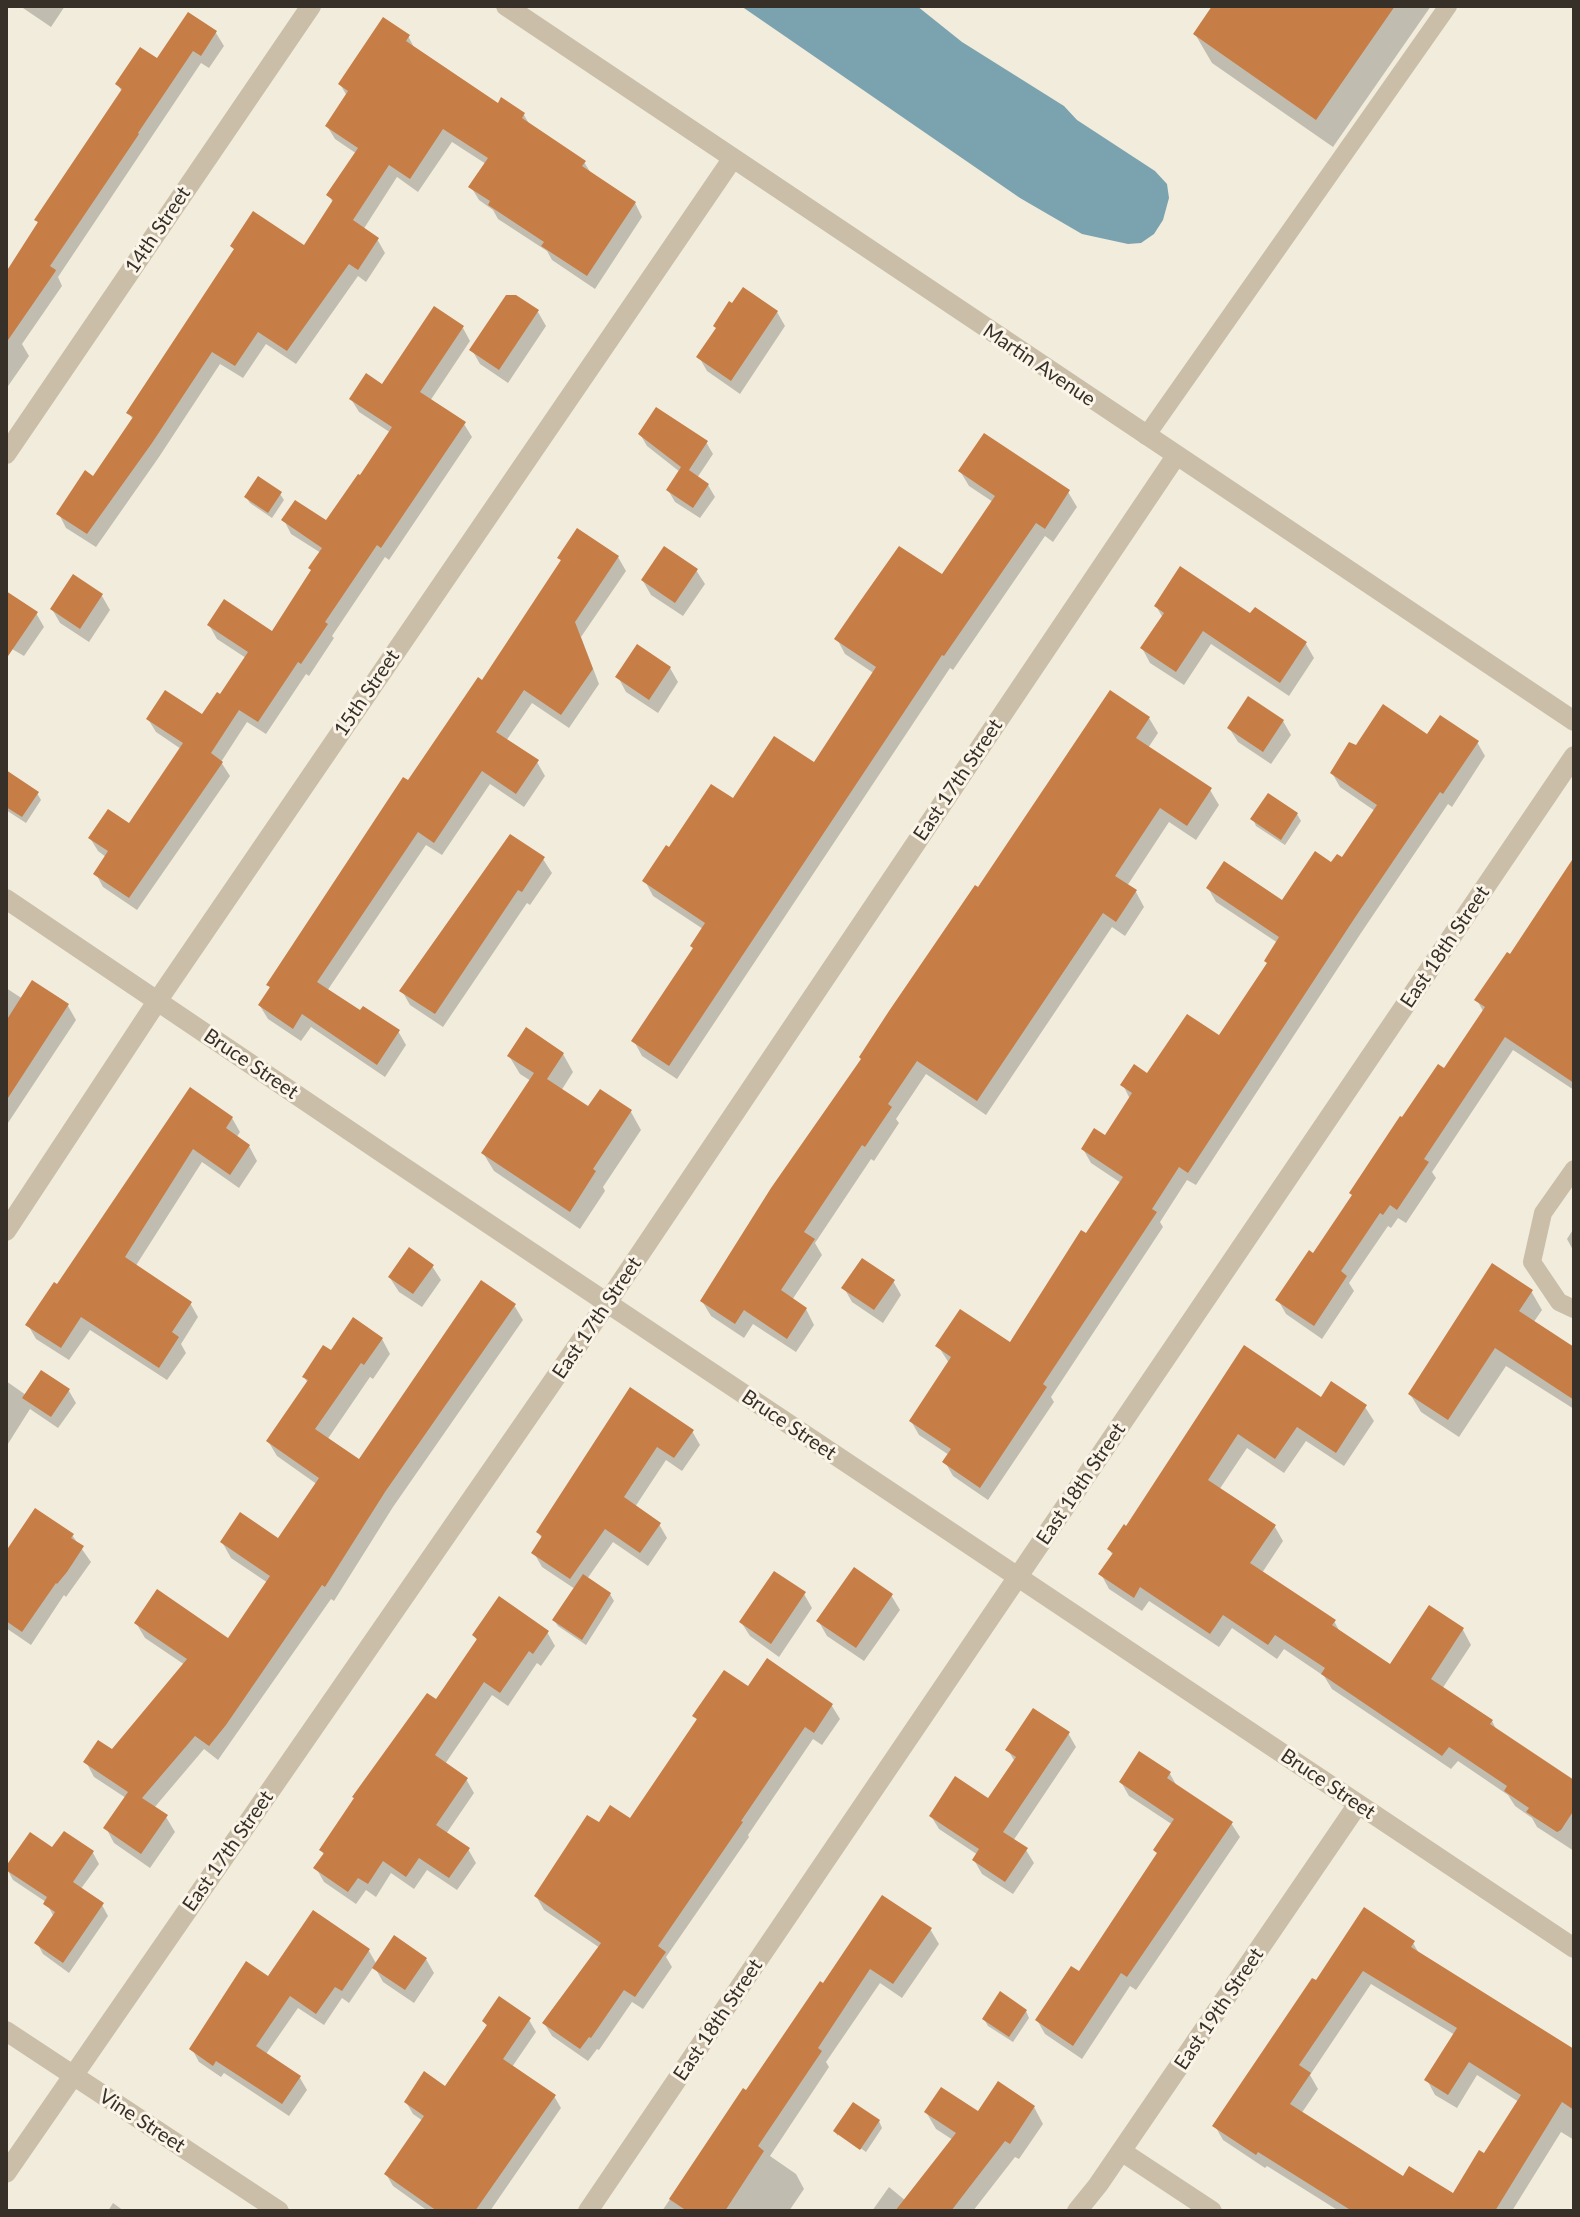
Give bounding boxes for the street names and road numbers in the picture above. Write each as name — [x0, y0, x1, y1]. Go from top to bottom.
street label: 14th Street — [120, 182, 196, 278]
street label: Martin Avenue — [978, 319, 1100, 411]
street label: 15th Street — [329, 645, 405, 741]
street label: East 17th Street — [908, 715, 1008, 845]
street label: East 18th Street — [1395, 882, 1495, 1012]
street label: Bruce Street — [199, 1024, 303, 1104]
street label: East 17th Street — [547, 1253, 647, 1383]
street label: Bruce Street — [737, 1385, 841, 1465]
street label: East 18th Street — [1031, 1419, 1131, 1549]
street label: Bruce Street — [1276, 1744, 1380, 1824]
street label: East 17th Street — [178, 1786, 278, 1916]
street label: East 19th Street — [1169, 1944, 1269, 2074]
street label: East 18th Street — [668, 1955, 768, 2085]
street label: Vine Street — [94, 2084, 190, 2158]

